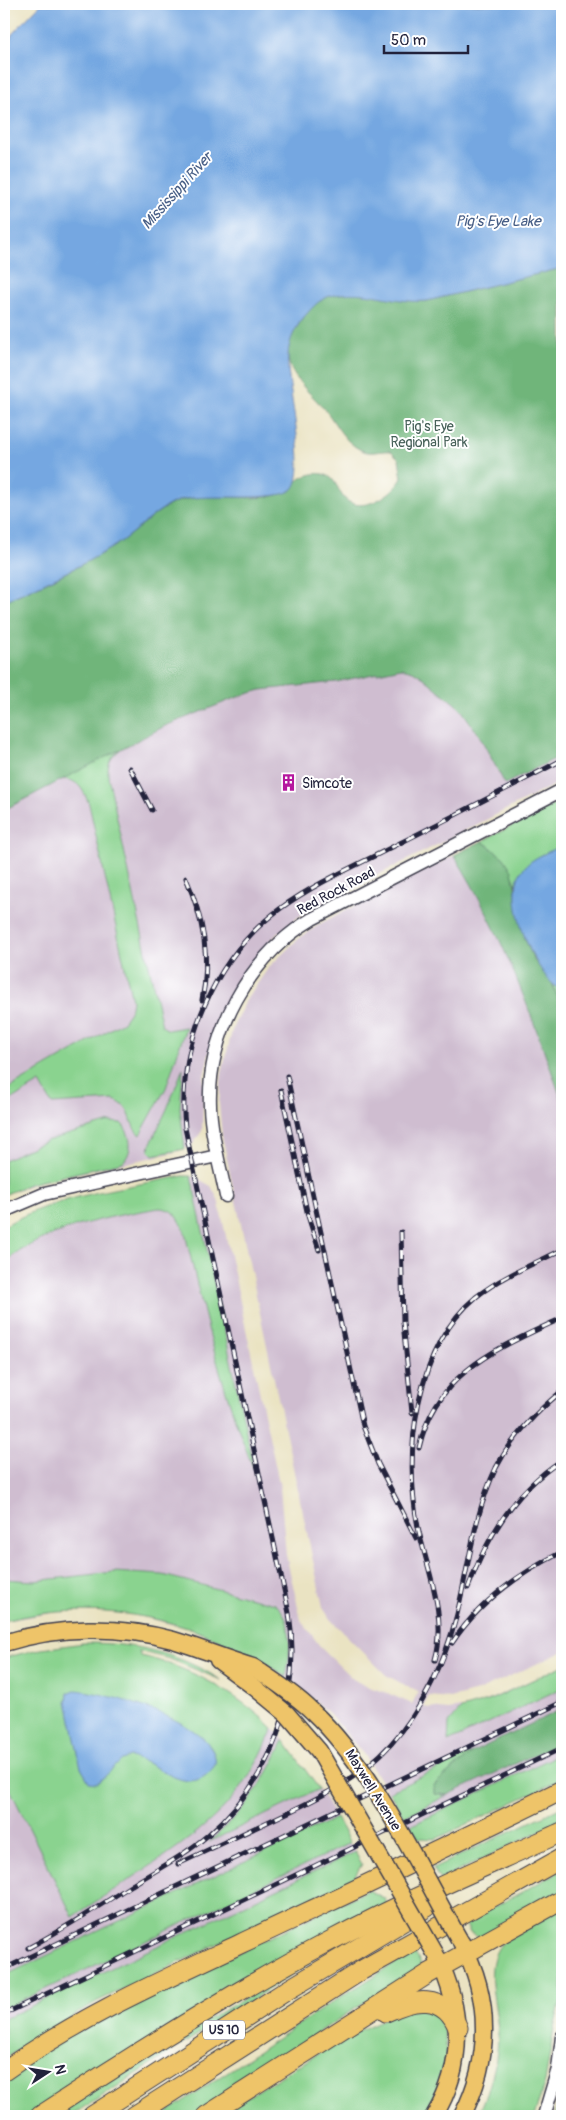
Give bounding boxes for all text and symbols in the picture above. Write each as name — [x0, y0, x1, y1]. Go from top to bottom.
scale bar — [384, 22, 467, 54]
text: 50 m — [391, 31, 426, 50]
water label: Mississippi River — [137, 147, 218, 233]
water label: Pig's Eye Lake — [455, 212, 542, 231]
park label: Pig's Eye Regional Park — [390, 418, 468, 451]
building icon: Simcote — [278, 773, 298, 793]
place label: Simcote — [302, 775, 352, 792]
street label: Red Rock Road — [294, 863, 378, 919]
street label: Maxwell Avenue — [341, 1746, 405, 1834]
road number: US 10 — [203, 2020, 245, 2040]
north arrow — [22, 2048, 72, 2098]
text: N — [51, 2063, 70, 2076]

